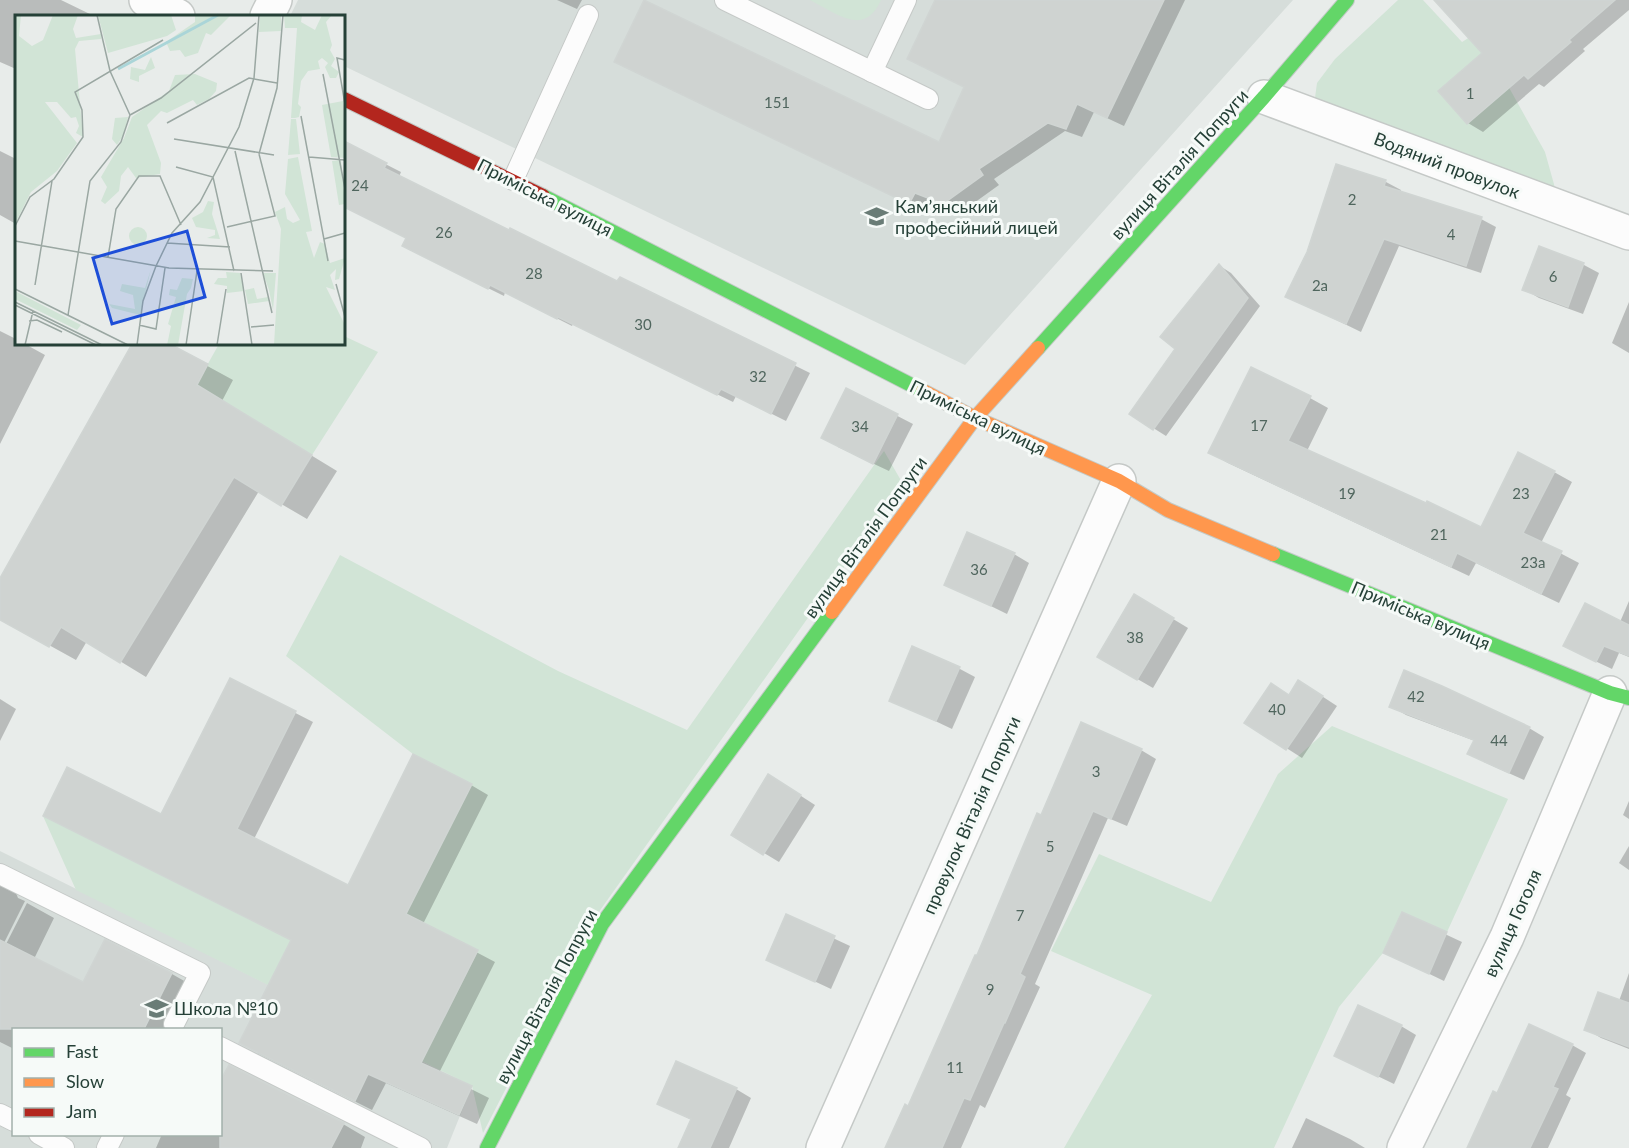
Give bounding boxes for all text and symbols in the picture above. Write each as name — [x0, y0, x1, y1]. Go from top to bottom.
inset map — [15, 15, 345, 345]
street label: вулиця Віталія Попруги — [1106, 84, 1252, 244]
house number: 1 — [1466, 84, 1474, 102]
house number: 151 — [764, 93, 790, 111]
street label: Водяний провулок — [1371, 127, 1524, 203]
street label: Приміська вулиця — [474, 154, 616, 240]
house number: 24 — [351, 176, 369, 194]
house number: 2 — [1348, 190, 1356, 208]
place label: Кам’янський професійний лицей — [895, 195, 1058, 238]
school or university icon: Кам’янський професійний лицей — [864, 203, 890, 229]
house number: 26 — [435, 223, 453, 241]
house number: 4 — [1447, 225, 1456, 243]
house number: 28 — [525, 264, 543, 282]
house number: 6 — [1549, 267, 1558, 285]
house number: 2а — [1312, 276, 1328, 294]
house number: 30 — [634, 315, 652, 333]
house number: 32 — [749, 367, 767, 385]
street label: Приміська вулиця — [906, 375, 1050, 459]
house number: 17 — [1250, 416, 1268, 434]
house number: 34 — [851, 417, 869, 435]
street label: вулиця Віталія Попруги — [799, 452, 931, 622]
house number: 19 — [1338, 484, 1356, 502]
house number: 23 — [1512, 484, 1530, 502]
house number: 21 — [1430, 525, 1448, 543]
house number: 23а — [1521, 553, 1545, 571]
house number: 36 — [970, 560, 988, 578]
street label: Приміська вулиця — [1348, 576, 1494, 654]
house number: 38 — [1126, 628, 1144, 646]
house number: 42 — [1407, 687, 1425, 705]
house number: 40 — [1268, 700, 1286, 718]
street label: провулок Віталія Попруги — [917, 713, 1025, 917]
house number: 44 — [1490, 731, 1508, 749]
house number: 3 — [1092, 762, 1100, 780]
house number: 5 — [1046, 837, 1054, 855]
street label: вулиця Гоголя — [1478, 866, 1546, 980]
street label: вулиця Віталія Попруги — [491, 905, 601, 1087]
house number: 7 — [1016, 906, 1025, 924]
house number: 9 — [986, 980, 994, 998]
school or university icon: Школа №10 — [143, 995, 169, 1021]
place label: Школа №10 — [174, 997, 278, 1019]
legend — [12, 1028, 222, 1136]
text: Fast — [66, 1040, 99, 1062]
house number: 11 — [946, 1058, 964, 1076]
text: Slow — [66, 1070, 104, 1092]
text: Jam — [66, 1100, 97, 1122]

